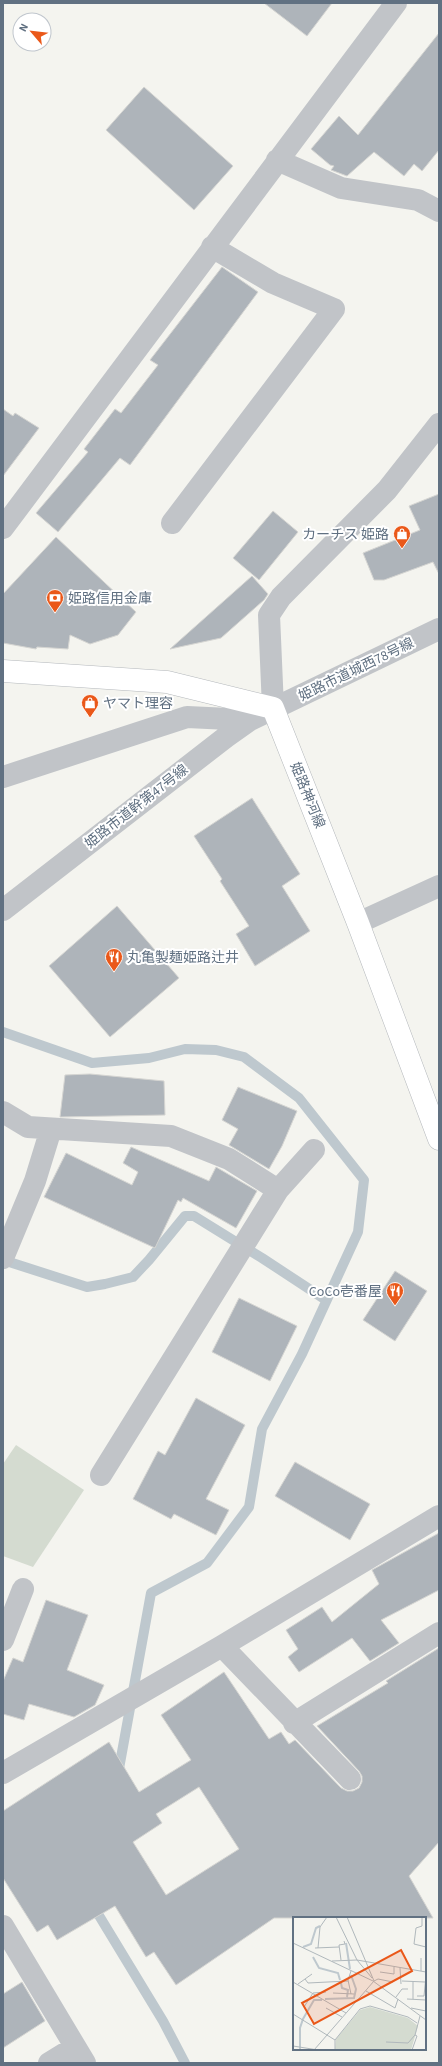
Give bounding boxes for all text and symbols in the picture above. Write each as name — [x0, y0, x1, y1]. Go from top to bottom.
north arrow — [12, 12, 52, 52]
text: N — [15, 21, 32, 34]
shop icon: カーチス 姫路 — [392, 524, 412, 549]
place label: カーチス 姫路 — [302, 525, 389, 545]
bank icon: 姫路信用金庫 — [45, 588, 65, 613]
place label: 姫路信用金庫 — [68, 589, 152, 609]
street label: 姫路市道城西78号線 — [295, 633, 417, 706]
shop icon: ヤマト理容 — [80, 693, 100, 718]
place label: ヤマト理容 — [103, 694, 173, 714]
street label: 姫路神河線 — [285, 759, 329, 832]
street label: 姫路市道幹第47号線 — [81, 760, 192, 853]
restaurant icon: 丸亀製麺姫路辻井 — [104, 947, 124, 972]
place label: 丸亀製麺姫路辻井 — [127, 948, 239, 968]
restaurant icon: CoCo壱番屋 — [385, 1281, 405, 1306]
place label: CoCo壱番屋 — [309, 1282, 382, 1302]
inset map — [293, 1917, 426, 2050]

